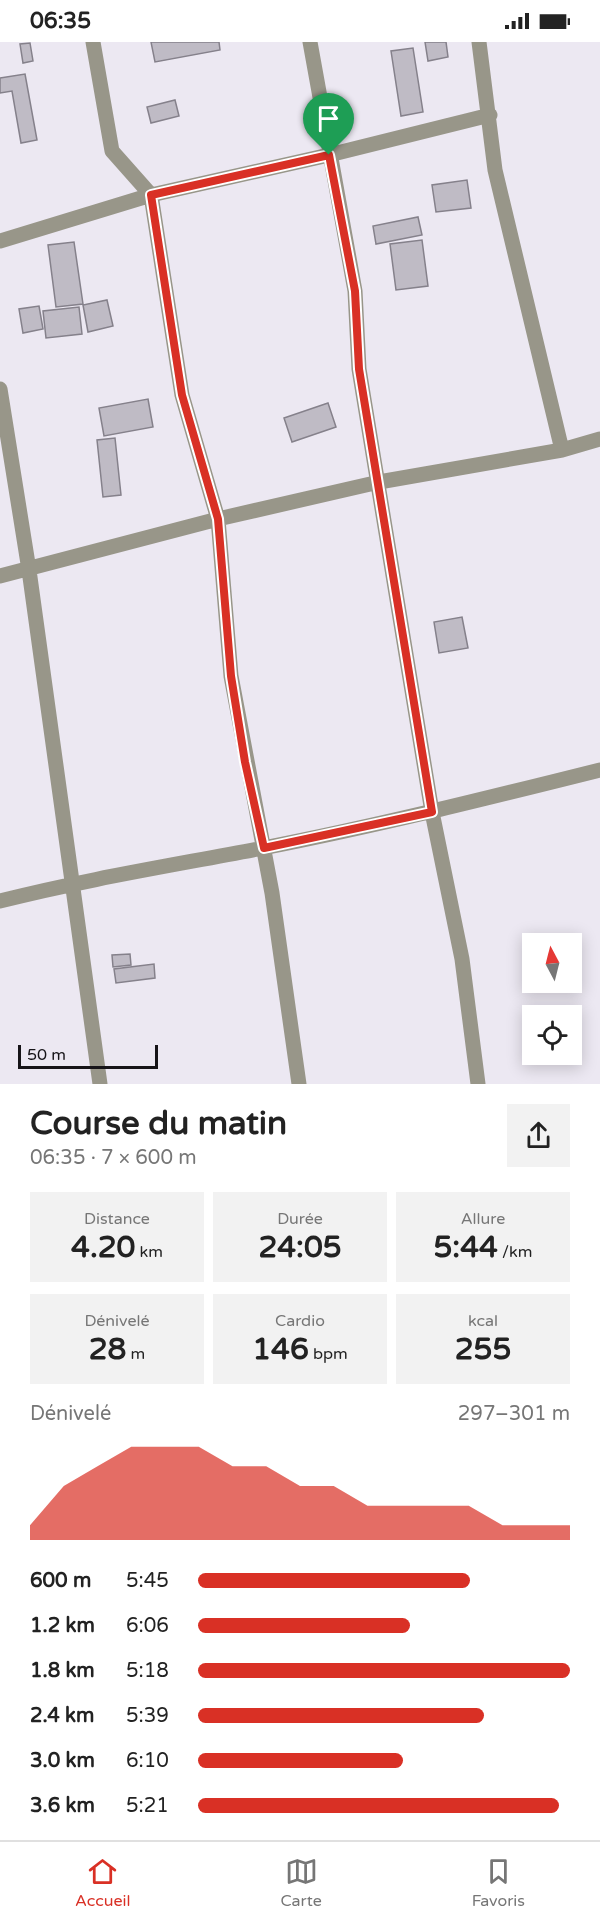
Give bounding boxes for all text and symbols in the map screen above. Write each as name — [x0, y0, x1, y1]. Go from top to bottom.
text: 06:35 — [30, 8, 91, 34]
pin — [303, 93, 354, 155]
icon: arrive — [312, 102, 345, 135]
north arrow — [522, 933, 582, 993]
map controls — [522, 933, 582, 1065]
button: locate — [522, 1005, 582, 1065]
scale bar — [18, 1042, 158, 1070]
text: 50 m — [27, 1045, 66, 1065]
text: Course du matin — [30, 1104, 287, 1143]
button: share — [507, 1104, 570, 1167]
text: 06:35 · 7 × 600 m — [30, 1146, 197, 1170]
text: Distance — [84, 1209, 150, 1229]
text: Durée — [277, 1209, 323, 1229]
text: Allure — [461, 1209, 505, 1229]
text: 4.20 — [71, 1229, 135, 1266]
text: 24:05 — [258, 1229, 342, 1266]
text: 5:44 — [434, 1229, 498, 1266]
text: km — [135, 1242, 163, 1262]
text: /km — [498, 1242, 532, 1262]
text: Dénivelé — [85, 1311, 149, 1331]
text: Cardio — [275, 1311, 325, 1331]
text: kcal — [468, 1311, 498, 1331]
text: 28 — [89, 1331, 126, 1368]
text: 146 — [252, 1331, 309, 1368]
text: 255 — [455, 1331, 511, 1368]
text: m — [126, 1344, 145, 1364]
text: bpm — [309, 1344, 348, 1364]
text: Dénivelé — [30, 1402, 111, 1426]
text: 297–301 m — [458, 1402, 570, 1426]
text: 600 m — [30, 1569, 91, 1593]
text: 5:45 — [126, 1569, 169, 1593]
text: 1.2 km — [30, 1614, 95, 1638]
text: 6:06 — [126, 1614, 169, 1638]
text: 1.8 km — [30, 1659, 95, 1683]
text: 5:18 — [126, 1659, 169, 1683]
text: 2.4 km — [30, 1704, 94, 1728]
text: 5:39 — [126, 1704, 169, 1728]
text: 3.0 km — [30, 1749, 95, 1773]
text: 6:10 — [126, 1749, 169, 1773]
text: 3.6 km — [30, 1794, 95, 1818]
text: 5:21 — [126, 1794, 169, 1818]
tab: Accueil — [75, 1855, 131, 1911]
tab: Carte — [280, 1855, 322, 1911]
tab: Favoris — [472, 1855, 525, 1911]

